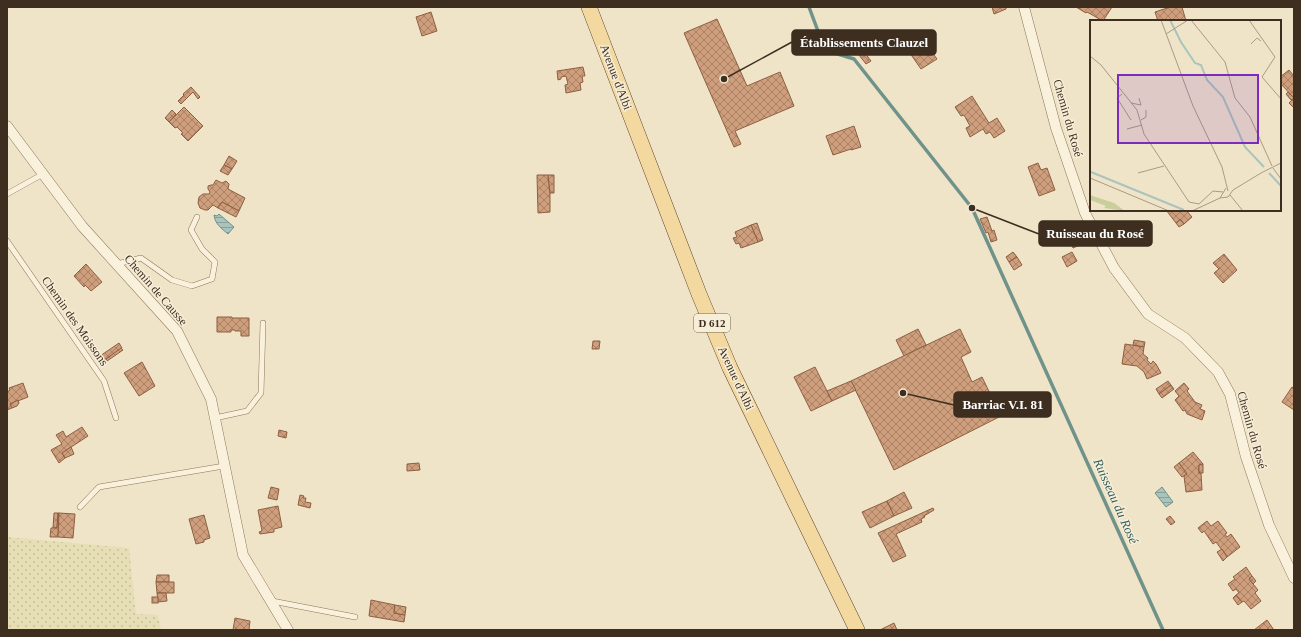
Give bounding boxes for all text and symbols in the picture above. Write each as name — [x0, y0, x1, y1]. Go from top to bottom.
inset map — [1090, 20, 1281, 211]
callout: Établissements Clauzel — [792, 30, 936, 55]
text: Établissements Clauzel — [800, 35, 928, 50]
street label: Avenue d'Albi — [597, 42, 635, 112]
street label: Chemin du Rosé — [1050, 78, 1086, 158]
callout: Ruisseau du Rosé — [1039, 221, 1152, 246]
text: Ruisseau du Rosé — [1046, 226, 1144, 241]
street label: Chemin de Causse — [121, 252, 191, 328]
street label: Chemin des Moissons — [39, 274, 111, 369]
road number: D 612 — [694, 314, 730, 332]
street label: Avenue d'Albi — [715, 344, 757, 413]
street label: Chemin du Rosé — [1234, 390, 1270, 470]
callout: Barriac V.I. 81 — [954, 392, 1051, 417]
text: Barriac V.I. 81 — [962, 397, 1044, 412]
water label: Ruisseau du Rosé — [1090, 455, 1142, 547]

